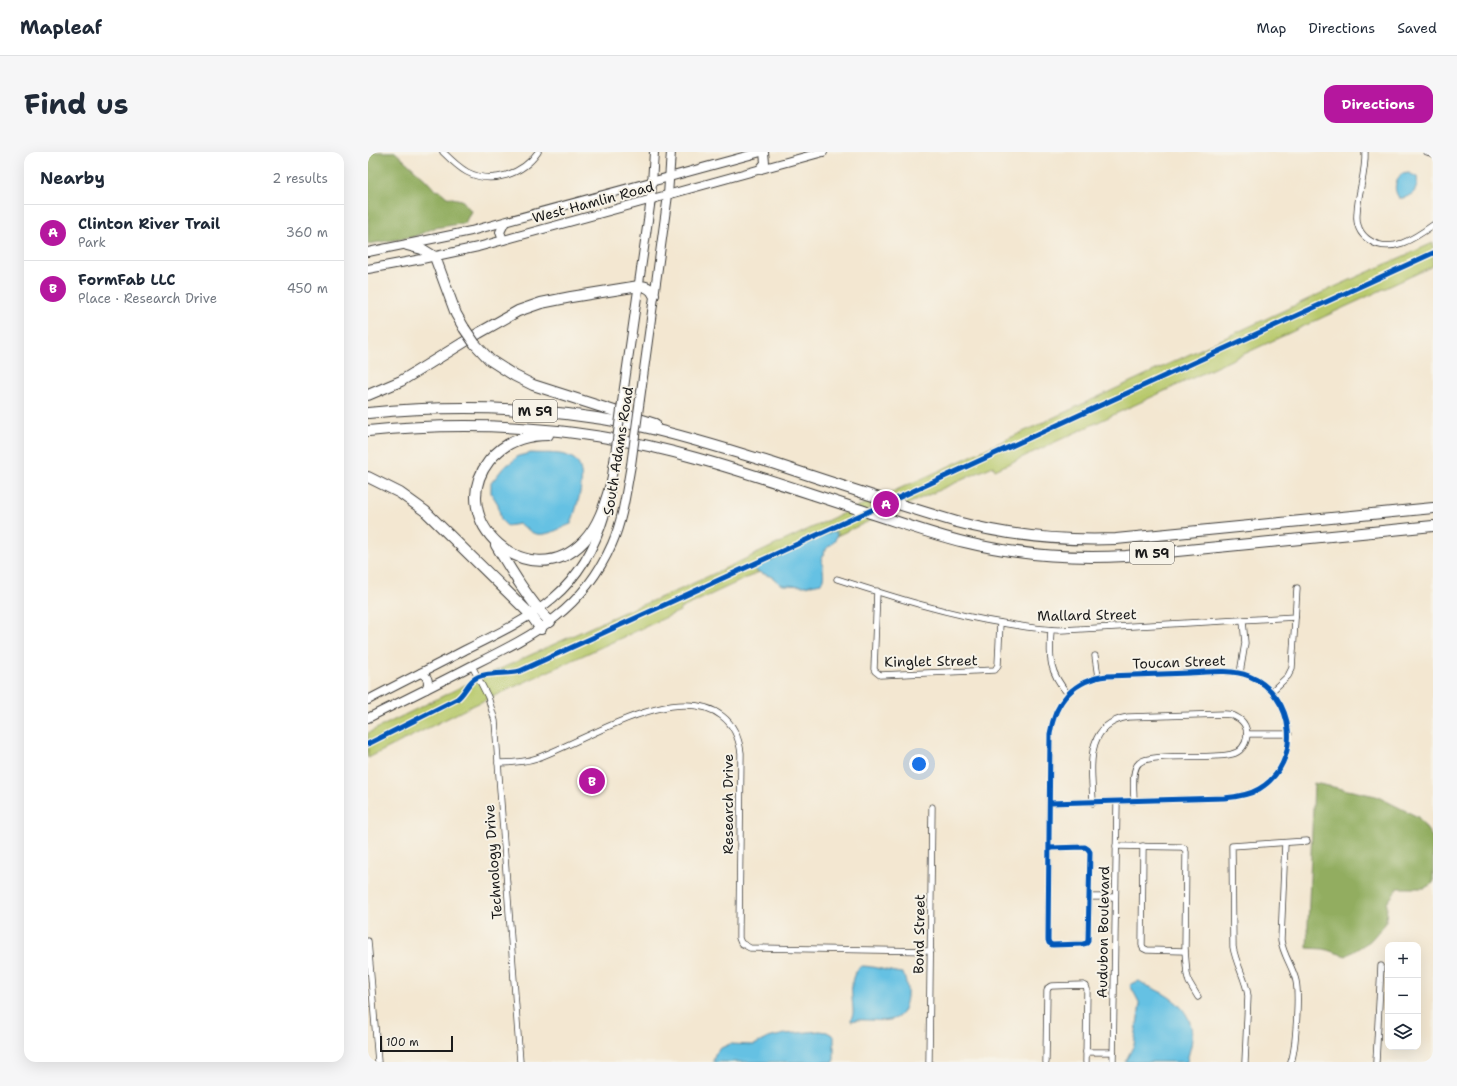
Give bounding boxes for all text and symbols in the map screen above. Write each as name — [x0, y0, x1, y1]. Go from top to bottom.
text: Mapleaf — [20, 15, 102, 40]
text: Map — [1257, 19, 1287, 37]
text: Directions — [1309, 19, 1375, 37]
text: Saved — [1397, 19, 1437, 37]
text: Find us — [24, 85, 129, 123]
button: Directions — [1324, 85, 1433, 123]
text: Nearby — [40, 167, 105, 189]
text: 2 results — [272, 170, 328, 187]
street label: West Hamlin Road — [530, 177, 656, 227]
text: Clinton River Trail — [78, 214, 220, 234]
text: A — [48, 224, 58, 241]
text: 360 m — [286, 224, 328, 241]
text: Park — [78, 234, 106, 251]
text: FormFab LLC — [78, 270, 175, 290]
text: B — [49, 280, 57, 297]
text: 450 m — [287, 280, 328, 297]
text: Place · Research Drive — [78, 290, 217, 307]
street label: South Adams Road — [599, 385, 637, 517]
road number: M 59 — [513, 400, 557, 422]
pin: A — [873, 489, 899, 519]
road number: M 59 — [1130, 542, 1174, 564]
street label: Mallard Street — [1037, 605, 1137, 625]
street label: Kinglet Street — [884, 651, 978, 671]
street label: Toucan Street — [1132, 651, 1226, 673]
street label: Research Drive — [719, 754, 737, 854]
your location — [909, 754, 929, 774]
pin: B — [579, 766, 605, 796]
street label: Technology Drive — [480, 804, 506, 920]
street label: Audubon Boulevard — [1093, 866, 1113, 998]
street label: Bond Street — [909, 894, 929, 974]
map controls — [1385, 942, 1421, 1050]
button: + — [1385, 942, 1421, 978]
button: − — [1385, 978, 1421, 1014]
button: layers — [1385, 1014, 1421, 1050]
scale bar — [380, 1034, 453, 1053]
text: 100 m — [386, 1035, 419, 1050]

